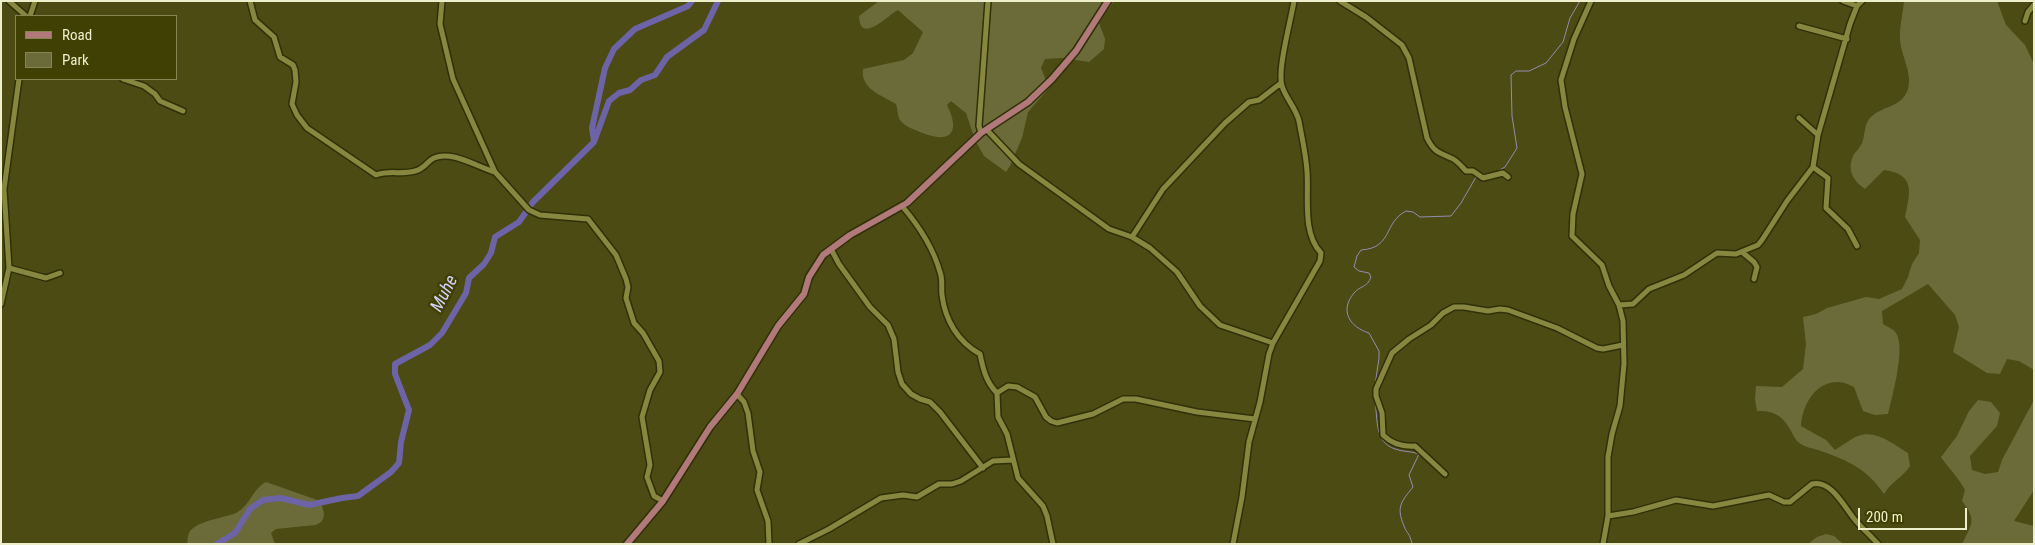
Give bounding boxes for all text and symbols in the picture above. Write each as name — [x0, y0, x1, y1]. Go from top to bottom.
legend — [15, 15, 178, 80]
text: Road — [62, 26, 92, 44]
text: Park — [62, 51, 89, 69]
water label: Muhe — [427, 272, 463, 316]
scale bar — [1860, 498, 1969, 530]
text: 200 m — [1866, 508, 1903, 526]

